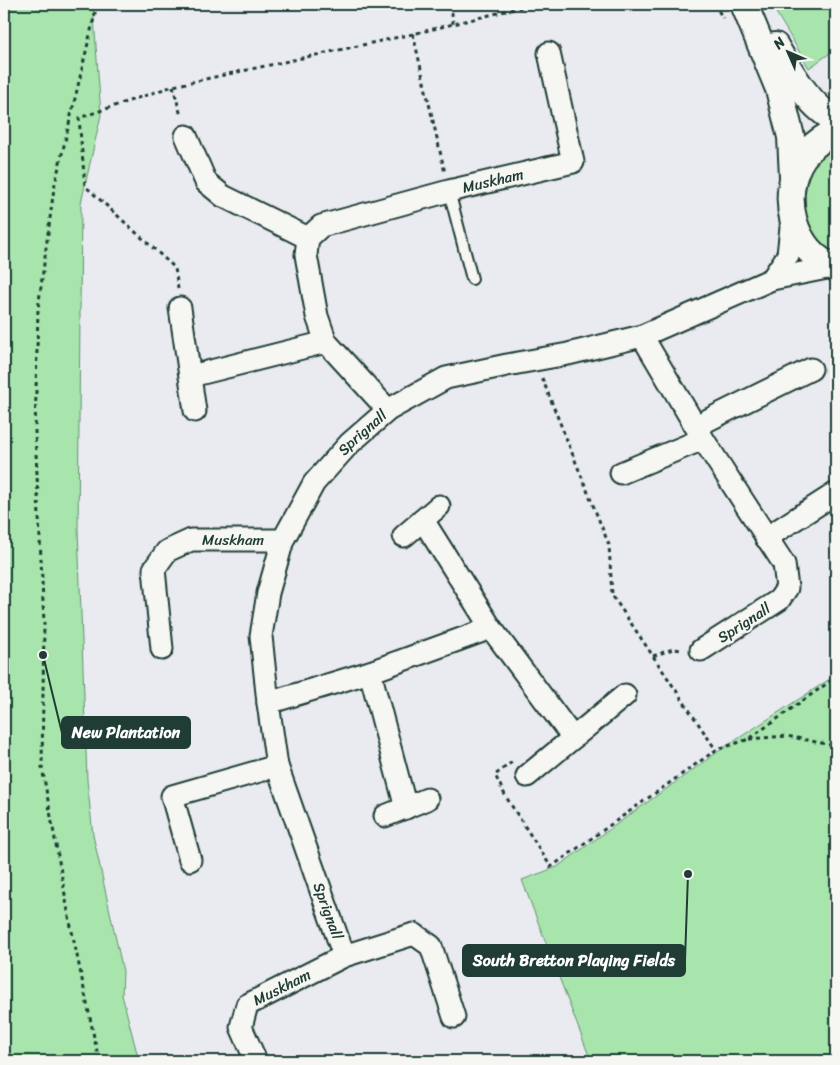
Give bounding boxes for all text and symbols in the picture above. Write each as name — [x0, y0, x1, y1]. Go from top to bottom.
north arrow — [762, 28, 812, 78]
text: N — [766, 31, 792, 56]
street label: Muskham — [460, 161, 526, 200]
street label: Sprignall — [331, 403, 394, 462]
street label: Muskham — [202, 527, 265, 553]
street label: Sprignall — [712, 596, 777, 650]
callout: New Plantation — [62, 717, 190, 748]
text: New Plantation — [71, 718, 181, 747]
street label: Sprignall — [306, 879, 351, 944]
callout: South Bretton Playing Fields — [463, 945, 685, 976]
text: South Bretton Playing Fields — [472, 946, 676, 975]
street label: Muskham — [248, 962, 316, 1013]

